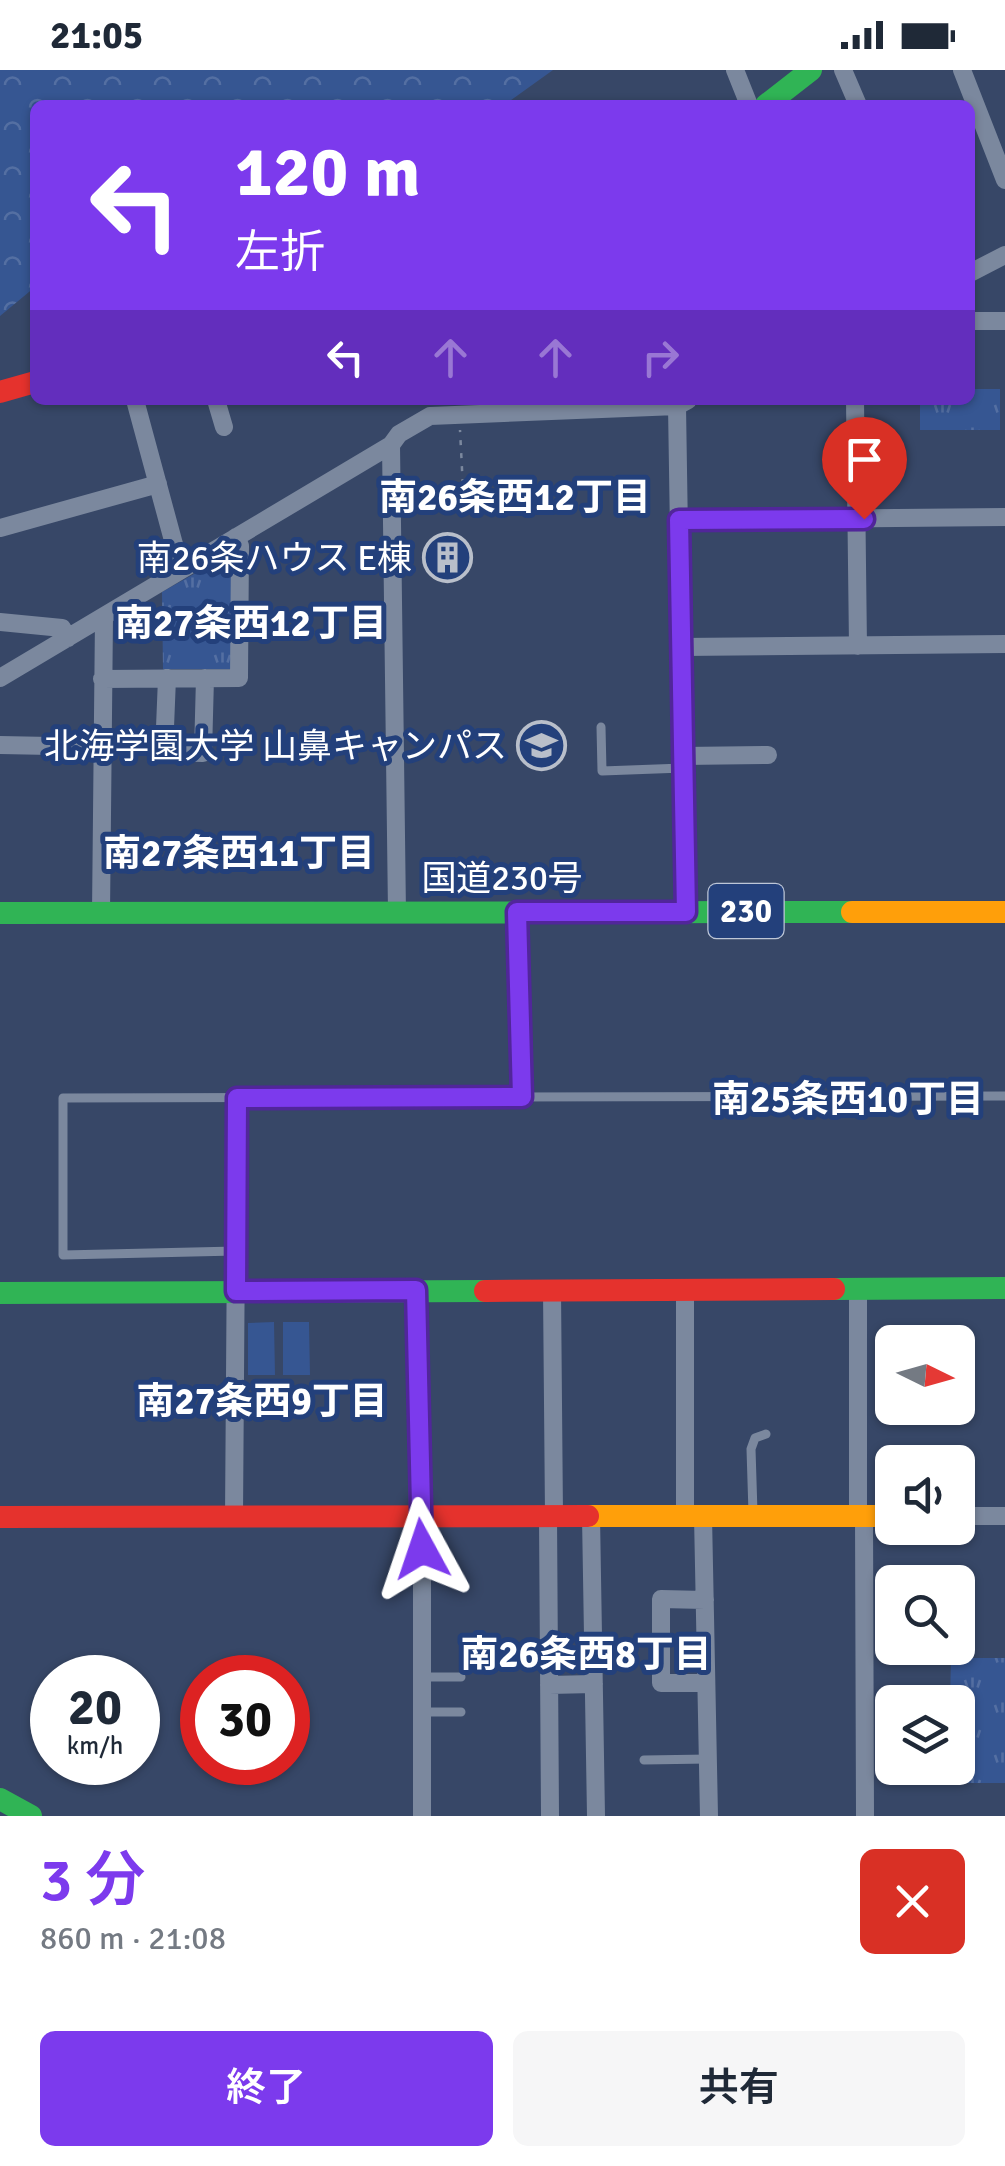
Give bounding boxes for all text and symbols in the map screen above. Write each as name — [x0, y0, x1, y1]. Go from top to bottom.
text: 21:05 — [50, 12, 143, 59]
text: 120 m — [235, 129, 420, 215]
icon: left — [70, 140, 200, 270]
text: 左折 — [235, 225, 325, 280]
icon: left — [318, 330, 373, 385]
icon: ahead — [423, 330, 478, 385]
icon: ahead — [528, 330, 583, 385]
icon: right — [633, 330, 688, 385]
pin — [822, 417, 907, 520]
icon: arrive — [837, 432, 892, 487]
district label: 南26条西12丁目 — [379, 474, 651, 521]
building icon: 南26条ハウス E棟 — [421, 532, 473, 584]
place label: 南26条ハウス E棟 — [137, 537, 412, 580]
district label: 南27条西12丁目 — [115, 600, 387, 647]
school or university icon: 北海学園大学 山鼻キャンパス — [516, 720, 568, 772]
place label: 北海学園大学 山鼻キャンパス — [44, 725, 507, 768]
district label: 南27条西11丁目 — [103, 830, 375, 877]
street label: 国道230号 — [421, 857, 583, 900]
road number: 230 — [708, 884, 784, 938]
district label: 南25条西10丁目 — [712, 1076, 984, 1123]
north arrow — [875, 1325, 975, 1425]
map controls — [875, 1325, 975, 1785]
district label: 南27条西9丁目 — [136, 1378, 388, 1425]
button: sound — [875, 1445, 975, 1545]
position arrow — [370, 1497, 474, 1601]
button: search — [875, 1565, 975, 1665]
district label: 南26条西8丁目 — [460, 1631, 712, 1678]
speed limit sign: 30 — [180, 1655, 310, 1785]
text: 20 — [68, 1677, 122, 1739]
button: layers — [875, 1685, 975, 1785]
text: km/h — [67, 1730, 123, 1761]
text: 3 分 — [40, 1844, 146, 1918]
button: close — [860, 1849, 965, 1954]
text: 860 m · 21:08 — [40, 1919, 226, 1958]
button: 終了 — [40, 2031, 493, 2146]
button: 共有 — [513, 2031, 965, 2146]

